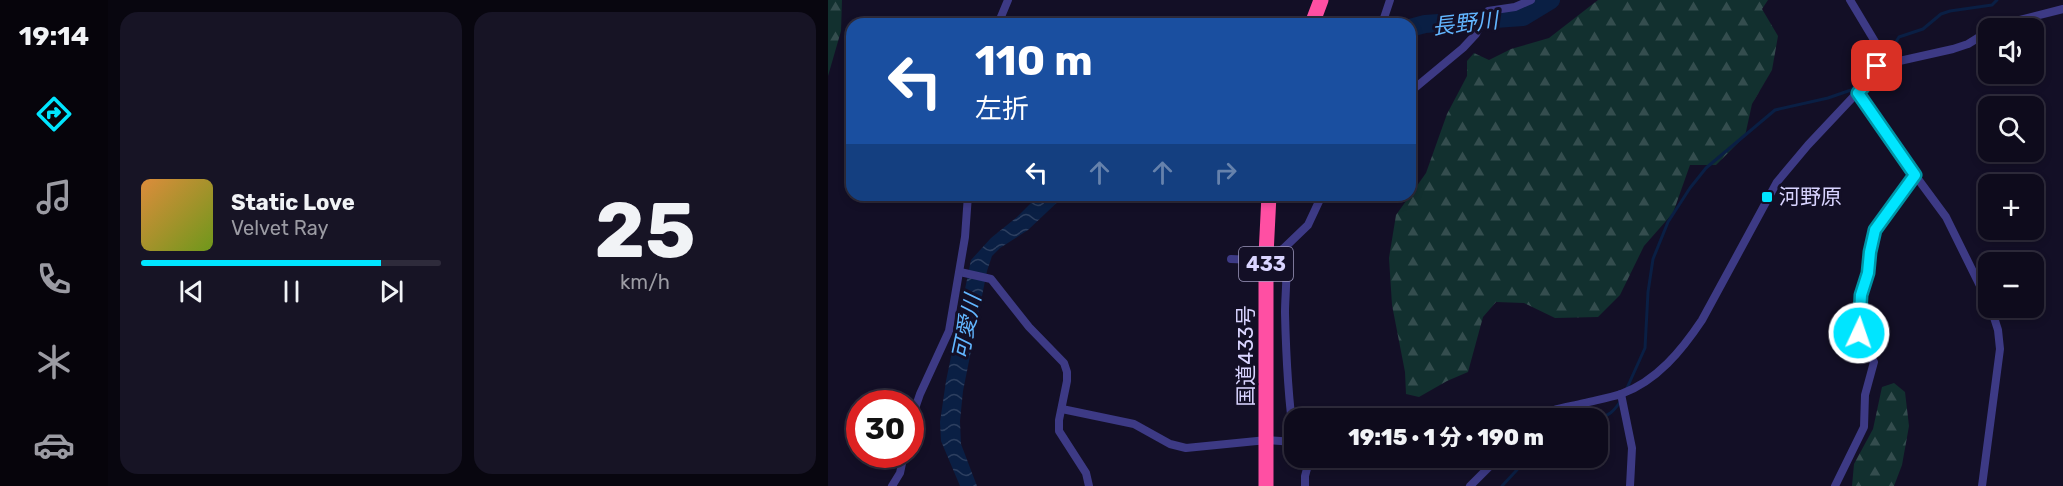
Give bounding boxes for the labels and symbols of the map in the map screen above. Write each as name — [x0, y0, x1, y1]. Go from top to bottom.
water label: 長野川 — [1431, 6, 1501, 40]
pin — [1851, 40, 1902, 91]
place label: 河野原 — [1779, 184, 1842, 209]
marker: 河野原 — [1760, 190, 1774, 204]
road number: 433 — [1239, 247, 1293, 281]
water label: 可愛川 — [946, 290, 987, 362]
position arrow — [1827, 301, 1891, 365]
street label: 国道433号 — [1233, 305, 1258, 407]
speed limit sign: 30 — [846, 390, 924, 468]

